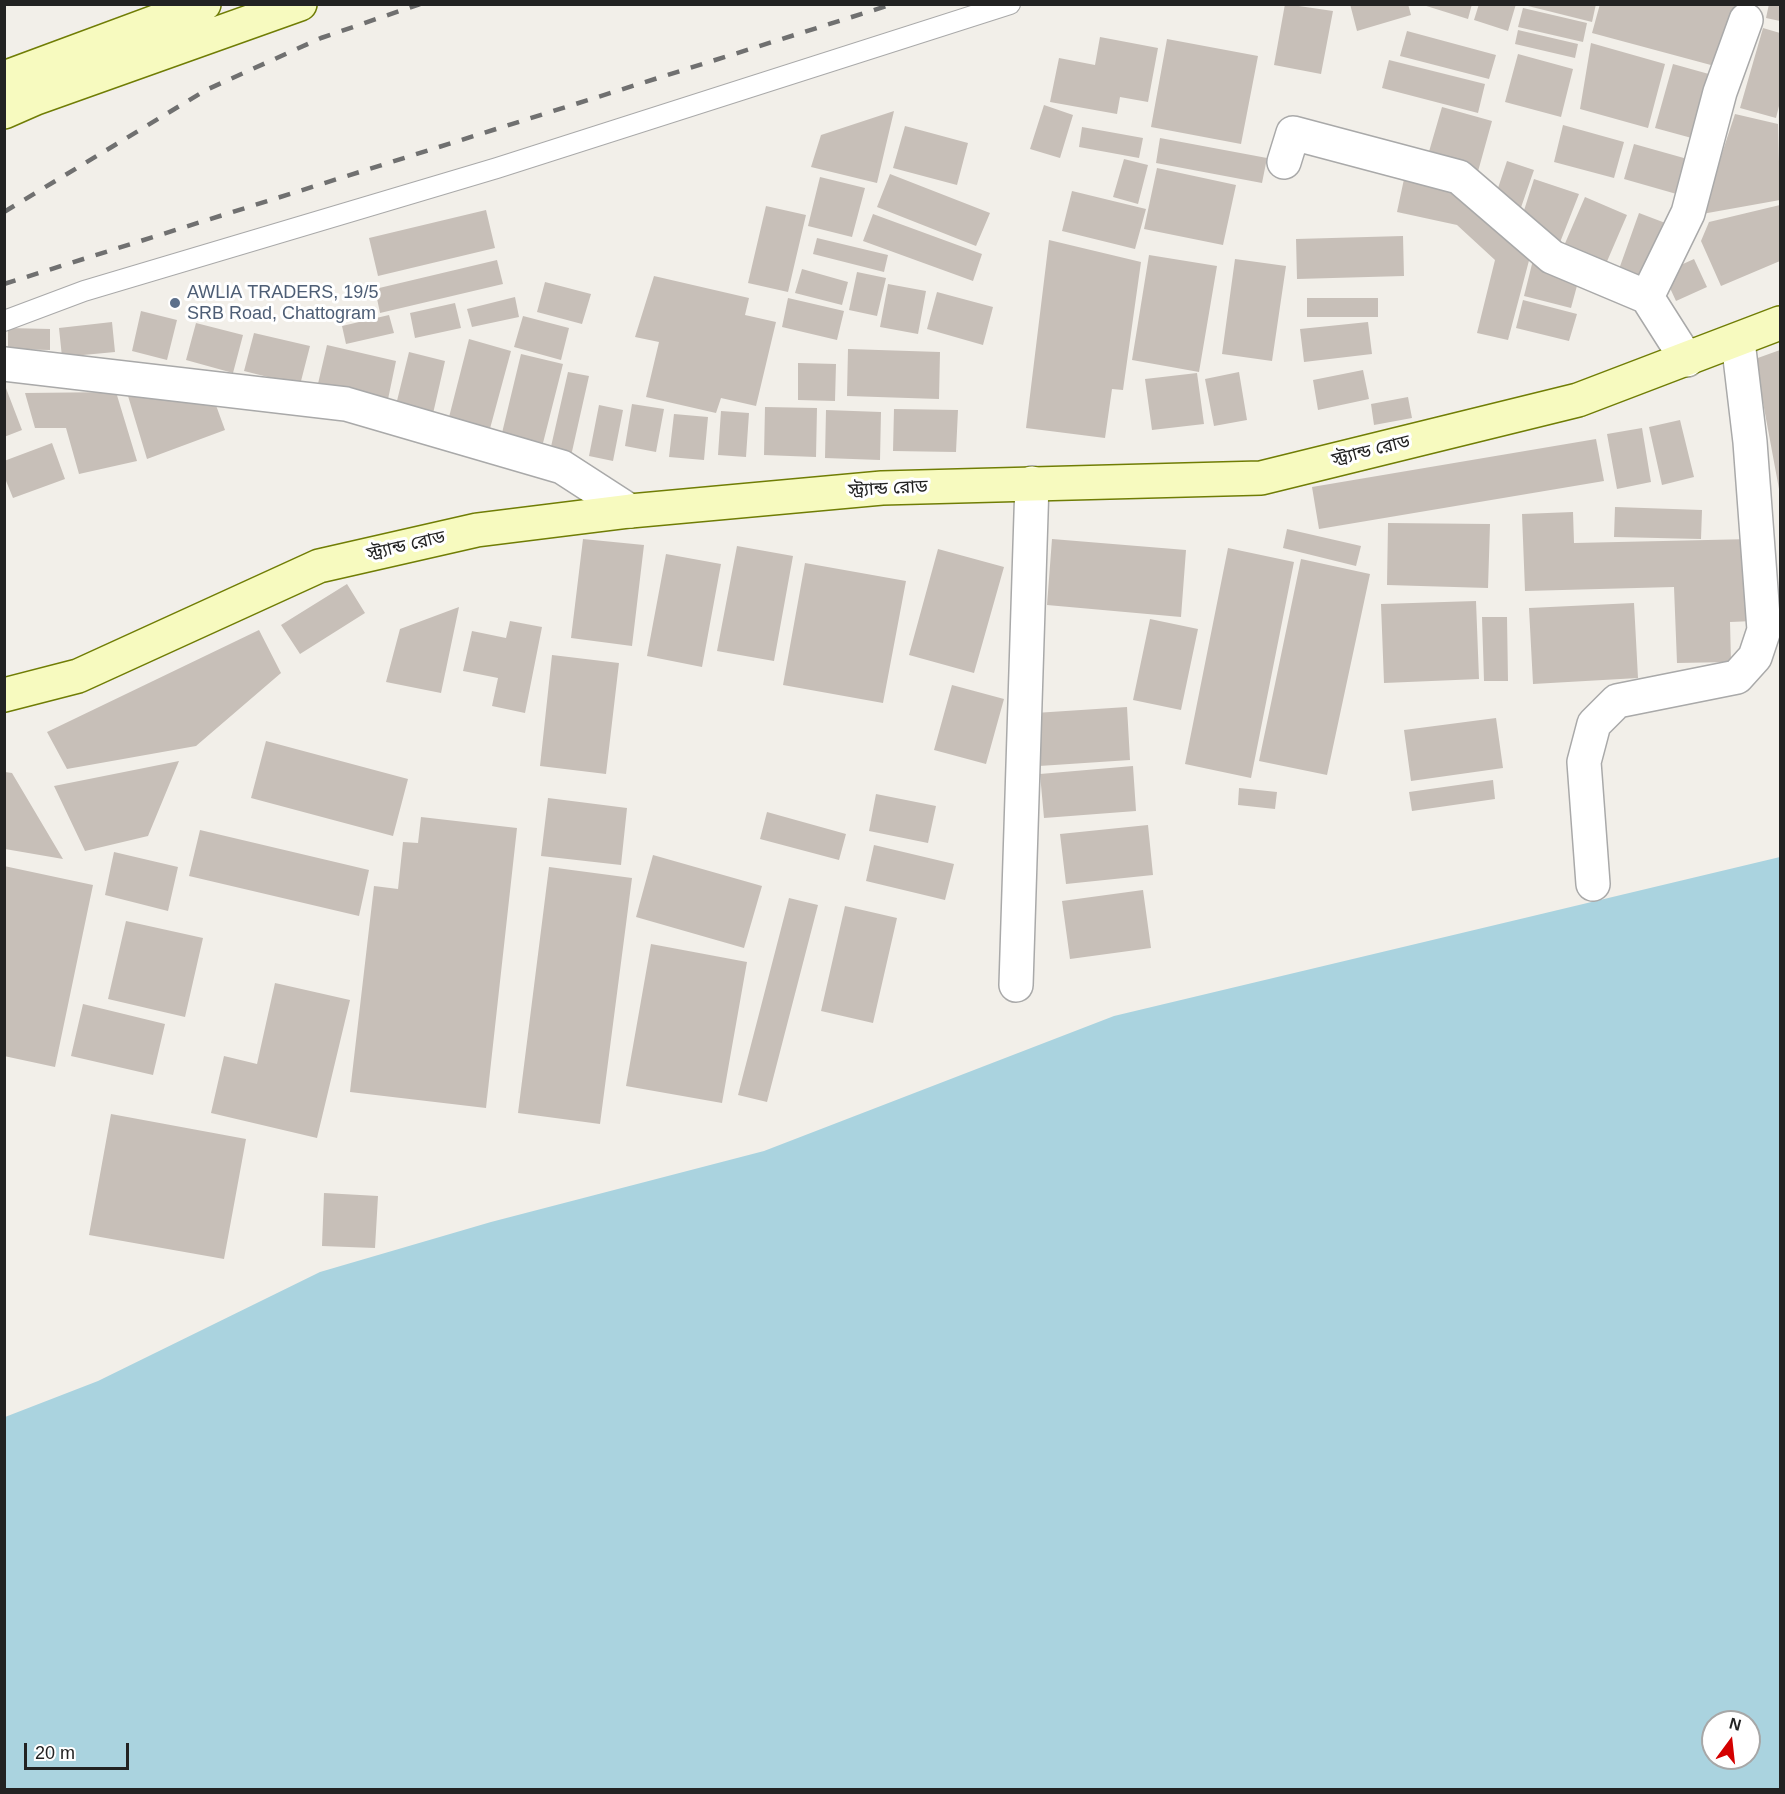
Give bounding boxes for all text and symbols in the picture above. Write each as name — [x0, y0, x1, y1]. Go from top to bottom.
place label: AWLIA TRADERS, 19/5 SRB Road, Chattogram — [187, 282, 378, 324]
marker: AWLIA TRADERS, 19/5 SRB Road, Chattogram — [168, 296, 182, 310]
street label: স্ট্র্যান্ড রোড — [1330, 431, 1412, 471]
street label: স্ট্র্যান্ড রোড — [848, 476, 928, 502]
street label: স্ট্র্যান্ড রোড — [365, 527, 447, 565]
north arrow — [1701, 1710, 1761, 1770]
text: N — [1727, 1714, 1743, 1734]
scale bar — [27, 1731, 132, 1769]
text: 20 m — [35, 1743, 75, 1763]

